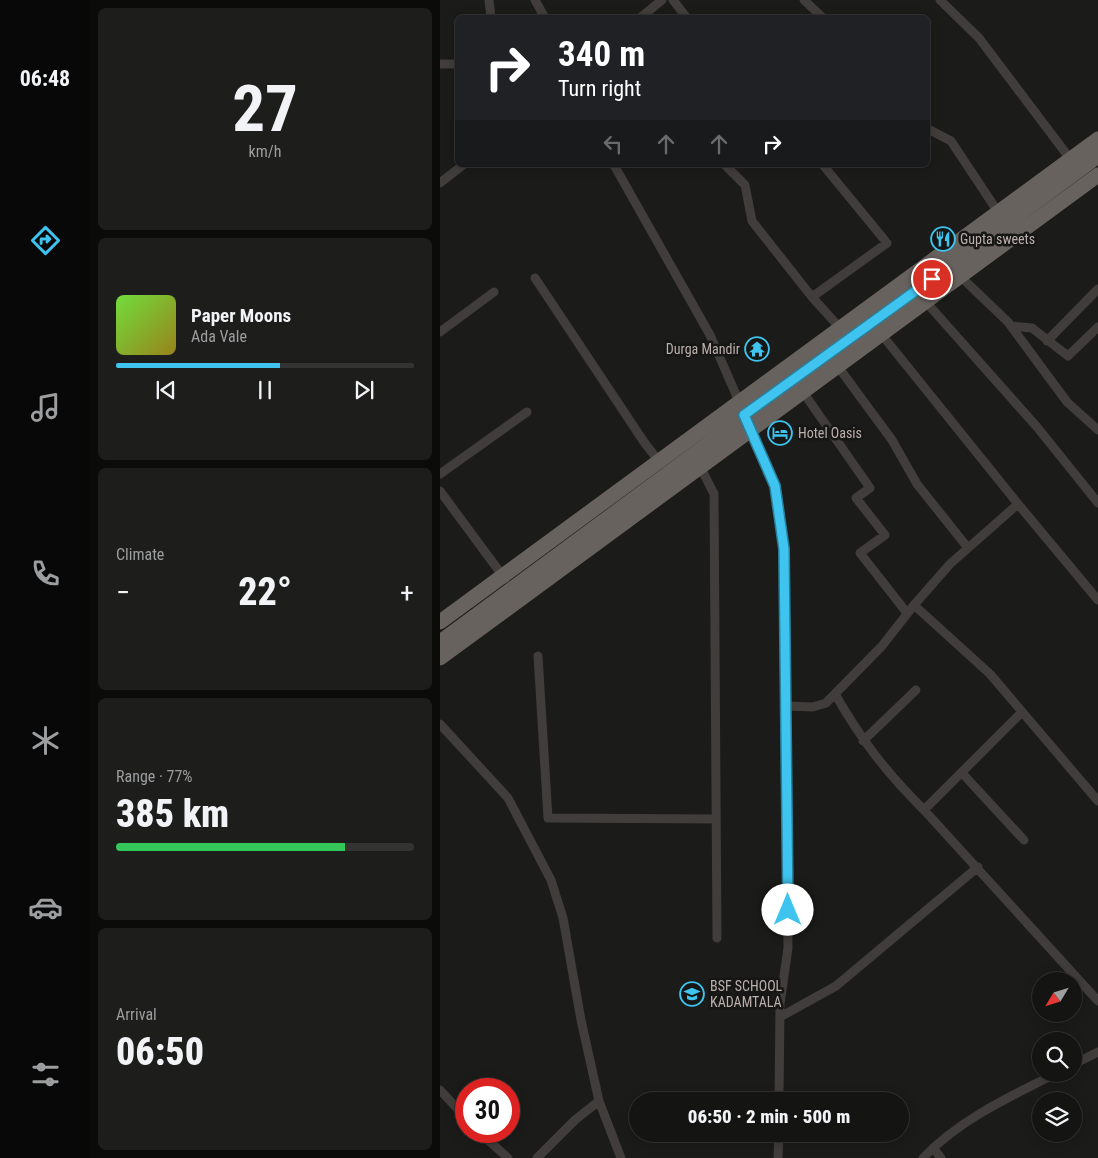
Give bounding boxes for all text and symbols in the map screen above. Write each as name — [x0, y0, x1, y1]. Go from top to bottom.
text: 340 m — [558, 34, 645, 75]
icon: right — [475, 35, 540, 100]
text: 06:48 — [20, 66, 70, 91]
text: 27 — [232, 71, 298, 147]
text: Turn right — [558, 76, 641, 101]
icon: left — [599, 130, 627, 158]
icon: ahead — [652, 130, 680, 158]
icon: ahead — [705, 130, 733, 158]
icon: right — [758, 130, 786, 158]
text: km/h — [249, 142, 281, 161]
icon: directions — [28, 223, 63, 258]
restaurant icon: Gupta sweets — [930, 226, 956, 252]
place label: Gupta sweets — [960, 231, 1035, 247]
pin — [911, 258, 953, 300]
icon: arrive — [918, 265, 946, 293]
text: Paper Moons — [191, 304, 291, 327]
text: Ada Vale — [191, 327, 247, 346]
temple icon: Durga Mandir — [744, 336, 770, 362]
place label: Durga Mandir — [666, 341, 740, 357]
icon: previous — [152, 376, 180, 404]
icon: pause — [251, 376, 279, 404]
icon: next — [350, 376, 378, 404]
icon: music — [28, 390, 63, 425]
hotel icon: Hotel Oasis — [767, 420, 793, 446]
place label: Hotel Oasis — [798, 425, 862, 441]
text: Climate — [116, 545, 164, 564]
icon: phone — [28, 556, 63, 591]
text: 22° — [238, 570, 292, 614]
text: − — [116, 576, 130, 609]
text: + — [400, 576, 414, 609]
icon: climate — [28, 723, 63, 758]
text: Range · 77% — [116, 767, 192, 786]
text: 385 km — [116, 792, 229, 836]
position arrow — [761, 883, 813, 935]
icon: car — [28, 890, 63, 925]
north arrow — [1032, 972, 1082, 1022]
map controls — [1032, 972, 1082, 1142]
place label: BSF SCHOOL KADAMTALA — [710, 978, 783, 1010]
school or university icon: BSF SCHOOL KADAMTALA — [679, 981, 705, 1007]
text: Arrival — [116, 1005, 157, 1024]
text: 06:50 — [116, 1030, 204, 1074]
button: search — [1032, 1032, 1082, 1082]
icon: filters — [28, 1057, 63, 1092]
speed limit sign: 30 — [455, 1078, 520, 1143]
button: layers — [1032, 1092, 1082, 1142]
text: 06:50 · 2 min · 500 m — [688, 1105, 850, 1128]

